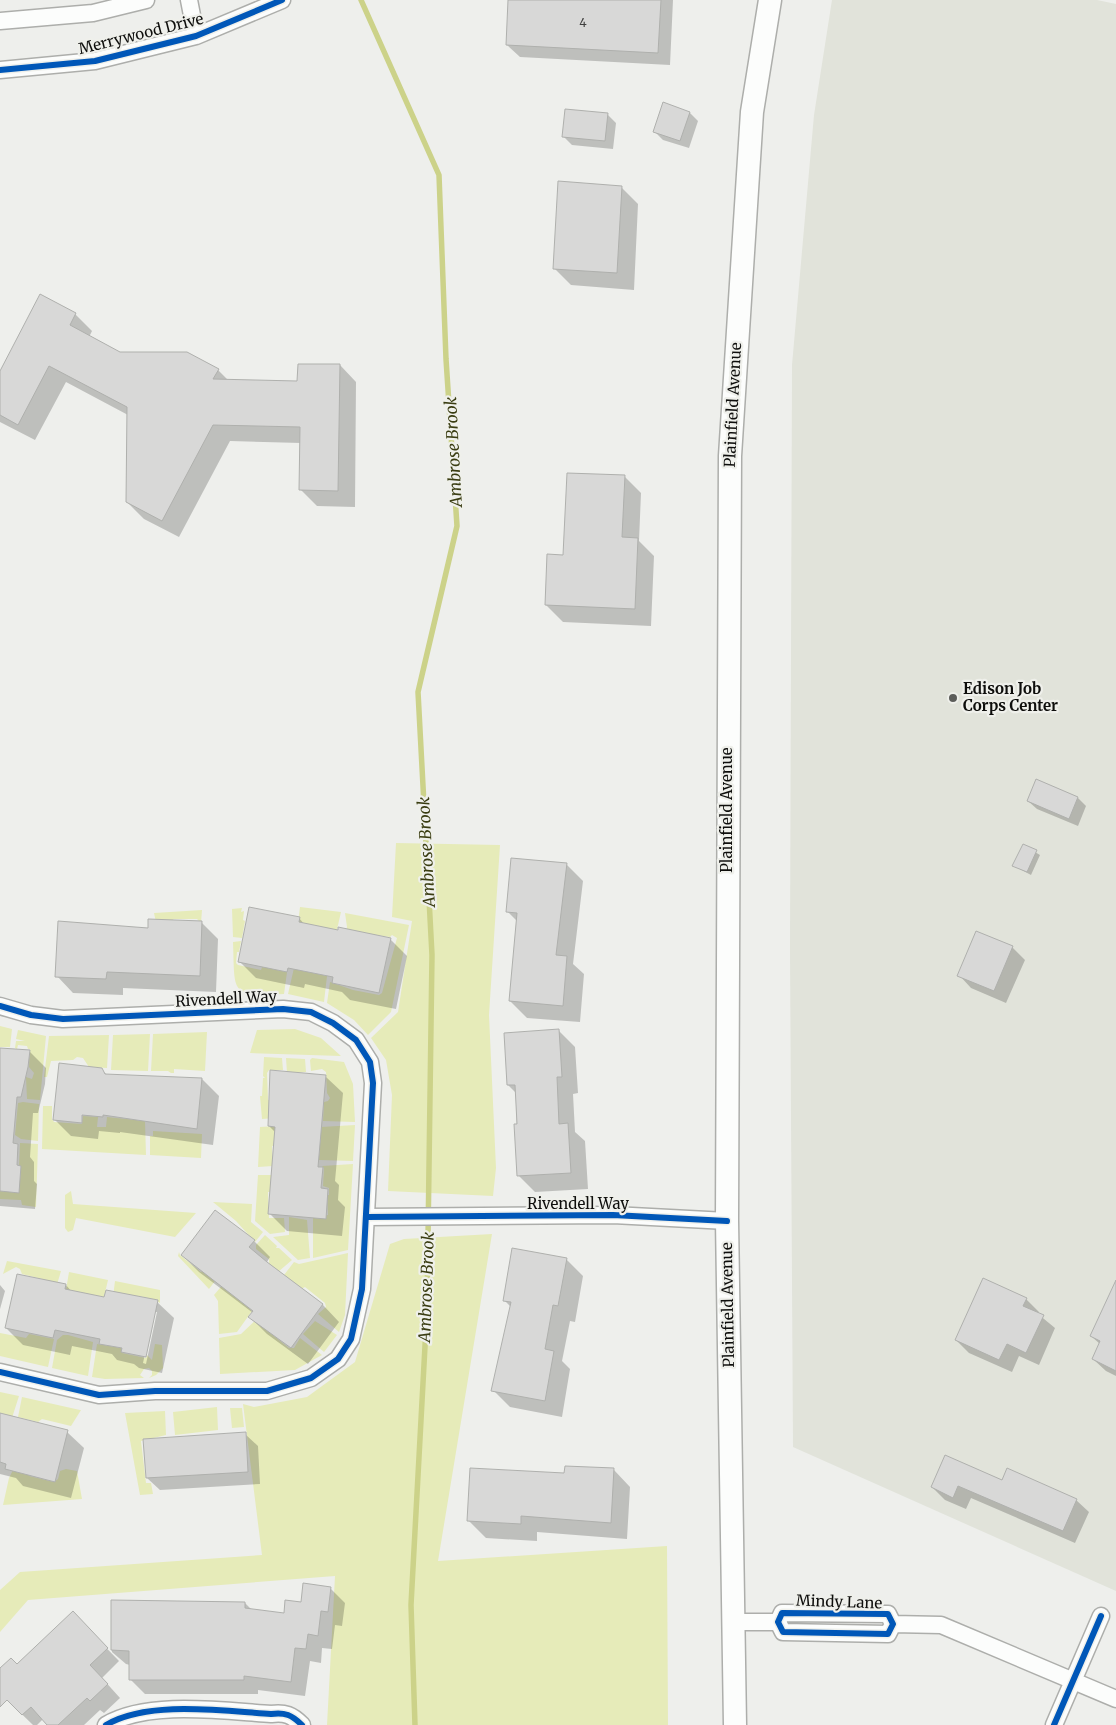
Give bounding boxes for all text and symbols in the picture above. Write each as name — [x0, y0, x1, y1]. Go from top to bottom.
street label: Merrywood Drive — [76, 9, 205, 58]
house number: 4 — [579, 15, 587, 30]
street label: Plainfield Avenue — [720, 342, 745, 468]
water label: Ambrose Brook — [440, 396, 466, 510]
place label: Edison Job Corps Center — [963, 679, 1058, 715]
marker: Edison Job Corps Center — [947, 692, 959, 704]
street label: Plainfield Avenue — [717, 747, 736, 873]
water label: Ambrose Brook — [413, 796, 439, 910]
street label: Rivendell Way — [175, 986, 278, 1011]
street label: Rivendell Way — [527, 1194, 629, 1213]
water label: Ambrose Brook — [414, 1231, 438, 1345]
street label: Plainfield Avenue — [717, 1242, 738, 1368]
street label: Mindy Lane — [795, 1590, 883, 1613]

